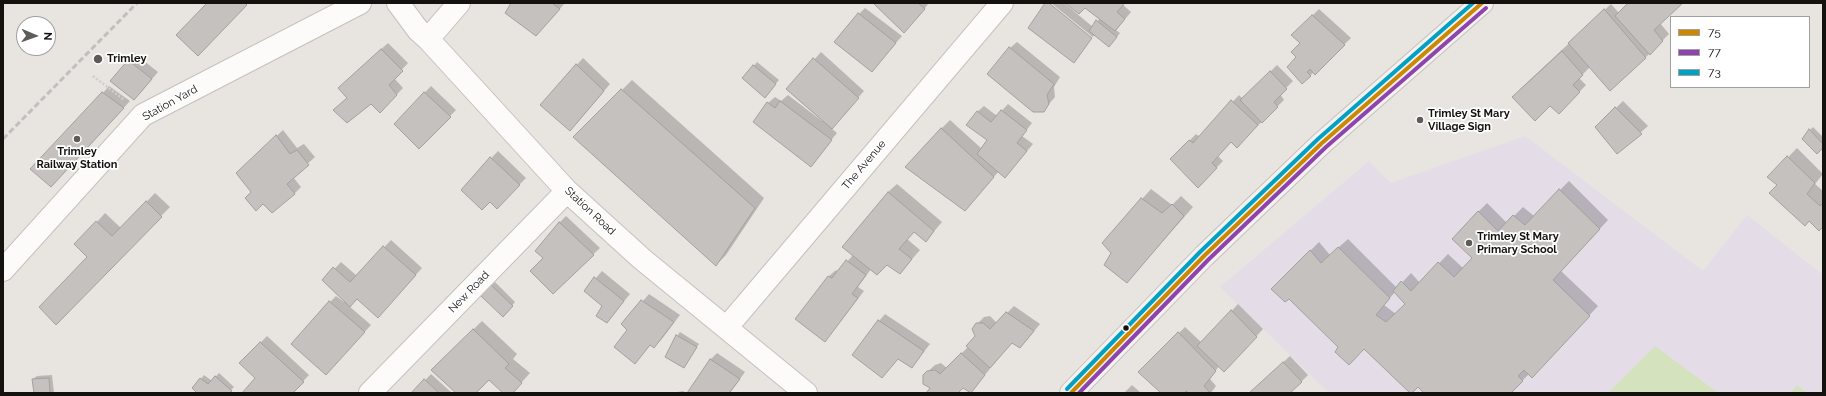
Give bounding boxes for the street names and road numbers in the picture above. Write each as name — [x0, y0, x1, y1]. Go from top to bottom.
street label: Station Yard — [140, 82, 200, 124]
street label: The Avenue — [839, 137, 889, 193]
street label: Station Road — [562, 184, 618, 238]
street label: New Road — [446, 268, 492, 316]

